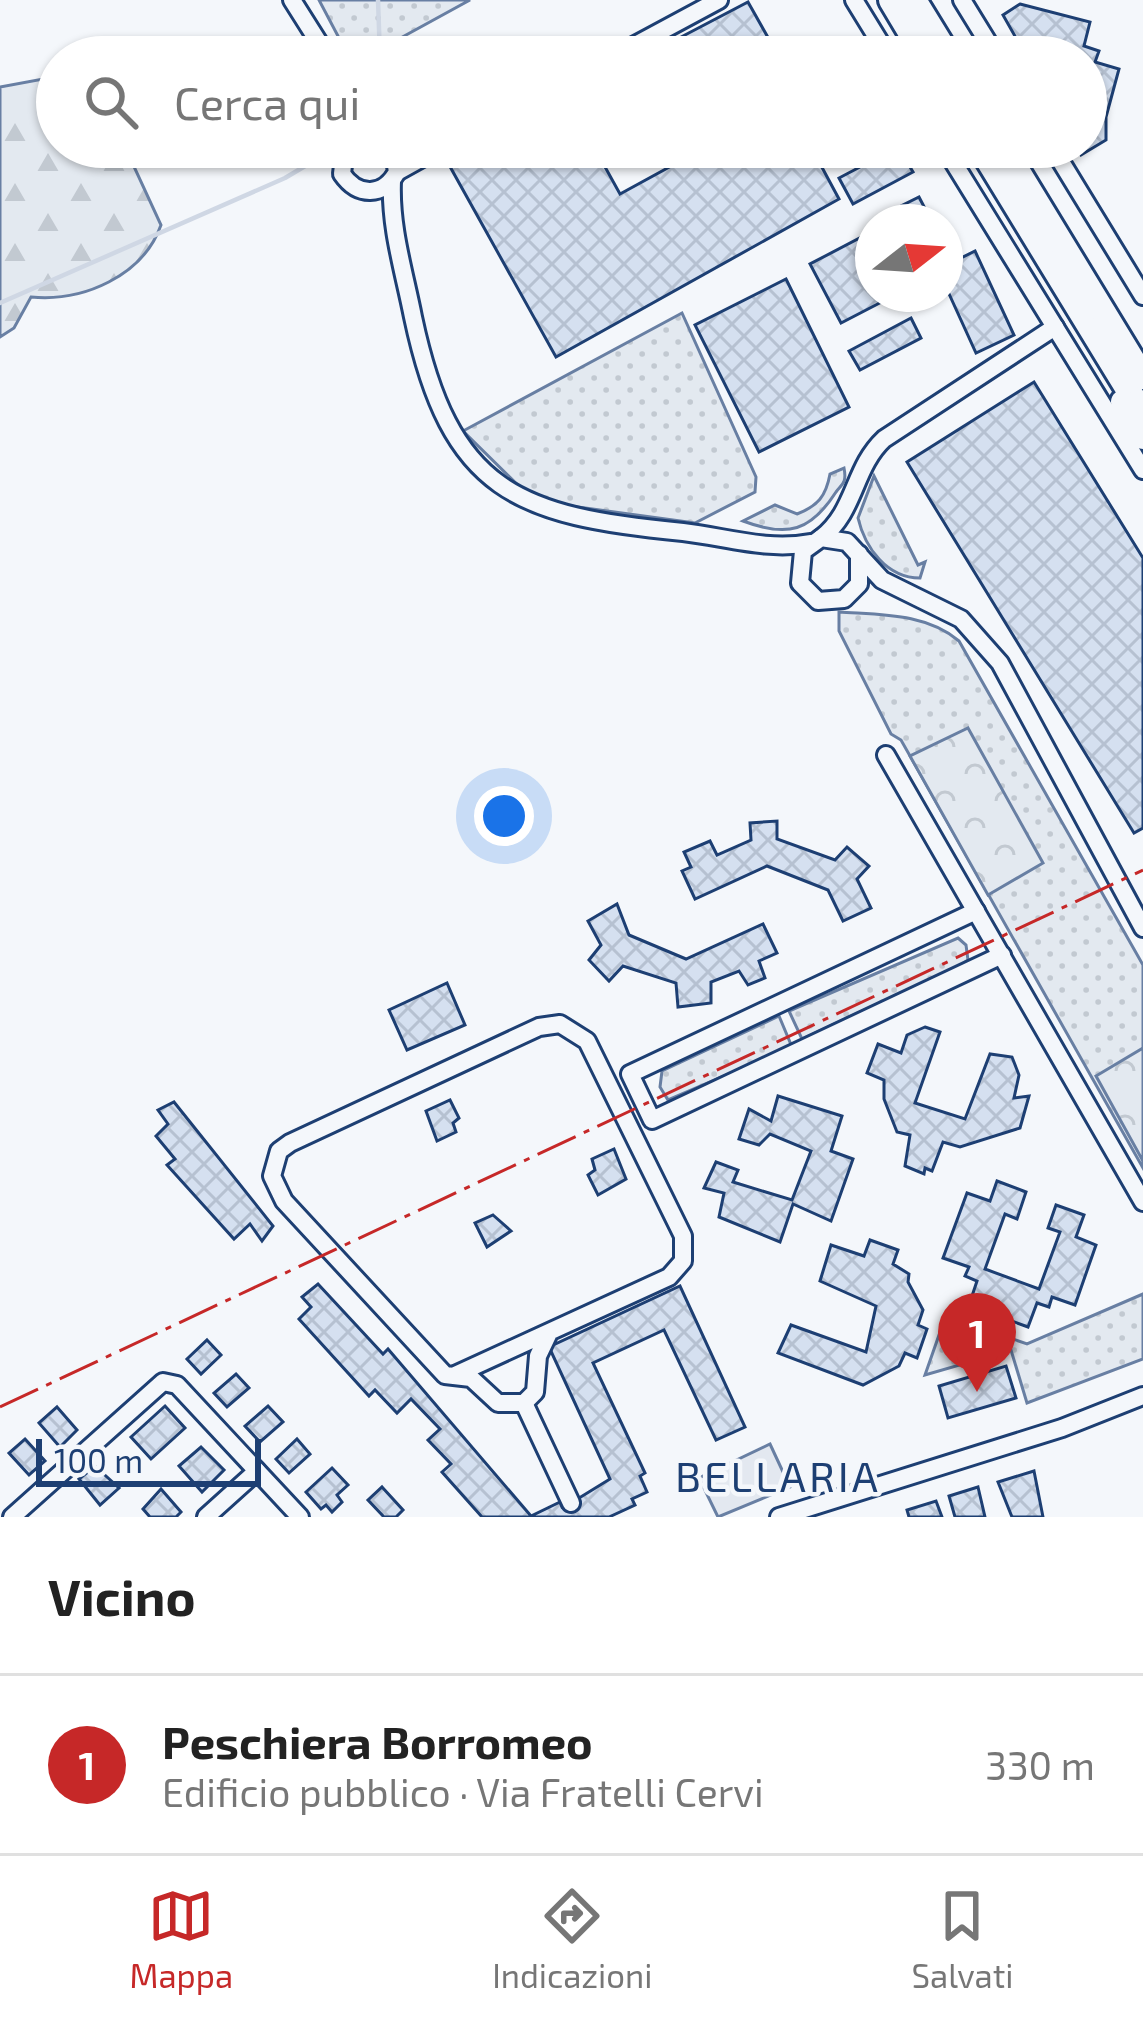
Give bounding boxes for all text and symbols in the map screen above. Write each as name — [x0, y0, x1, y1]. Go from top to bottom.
search box — [36, 36, 1107, 168]
icon: search — [78, 69, 144, 135]
text: Cerca qui — [174, 75, 360, 129]
north arrow — [855, 204, 963, 312]
your location — [474, 786, 534, 846]
pin: 1 — [938, 1293, 1016, 1392]
scale bar — [36, 1433, 261, 1486]
text: 100 m — [54, 1440, 143, 1480]
district label: BELLARIA — [675, 1450, 881, 1500]
text: Vicino — [48, 1565, 196, 1626]
text: Peschiera Borromeo — [162, 1714, 593, 1768]
text: 1 — [79, 1741, 95, 1788]
text: 330 m — [985, 1741, 1095, 1788]
text: Edificio pubblico · Via Fratelli Cervi — [162, 1768, 764, 1815]
tab: Mappa — [130, 1883, 233, 1995]
tab: Indicazioni — [492, 1883, 652, 1995]
tab: Salvati — [912, 1883, 1013, 1995]

